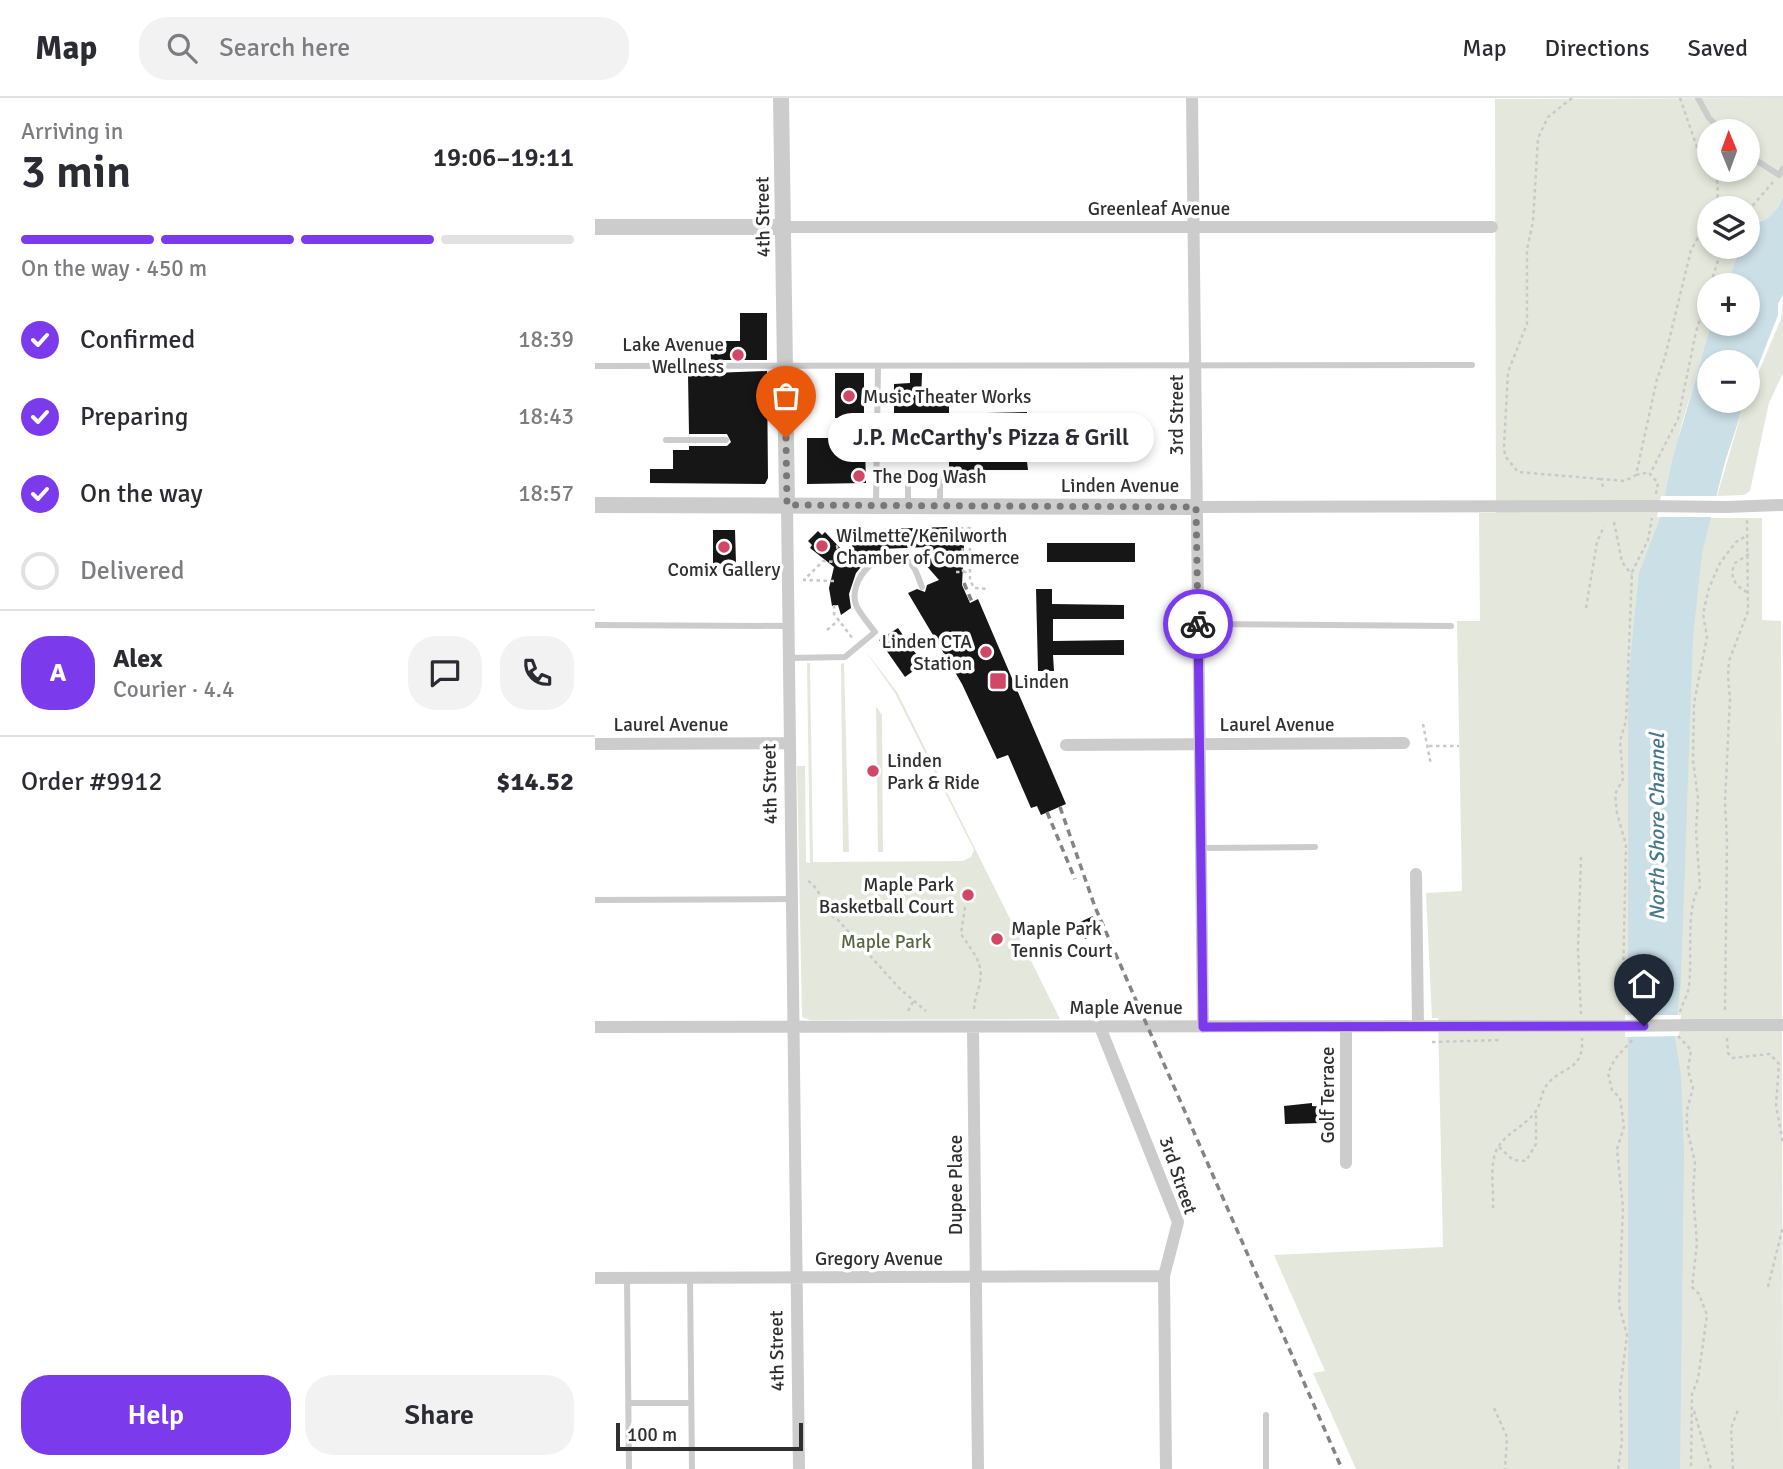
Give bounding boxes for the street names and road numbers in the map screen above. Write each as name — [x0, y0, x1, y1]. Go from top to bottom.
street label: 4th Street — [750, 176, 776, 258]
street label: Greenleaf Avenue — [1088, 197, 1230, 221]
street label: 3rd Street — [1165, 374, 1189, 455]
street label: Linden Avenue — [1061, 474, 1179, 498]
street label: Laurel Avenue — [613, 713, 729, 737]
street label: Laurel Avenue — [1219, 713, 1335, 737]
street label: 4th Street — [757, 743, 783, 825]
street label: Maple Avenue — [1069, 996, 1183, 1020]
street label: Golf Terrace — [1316, 1046, 1340, 1144]
street label: 3rd Street — [1154, 1133, 1203, 1218]
street label: Dupee Place — [944, 1135, 968, 1235]
street label: Gregory Avenue — [815, 1247, 943, 1271]
street label: 4th Street — [764, 1310, 790, 1392]

